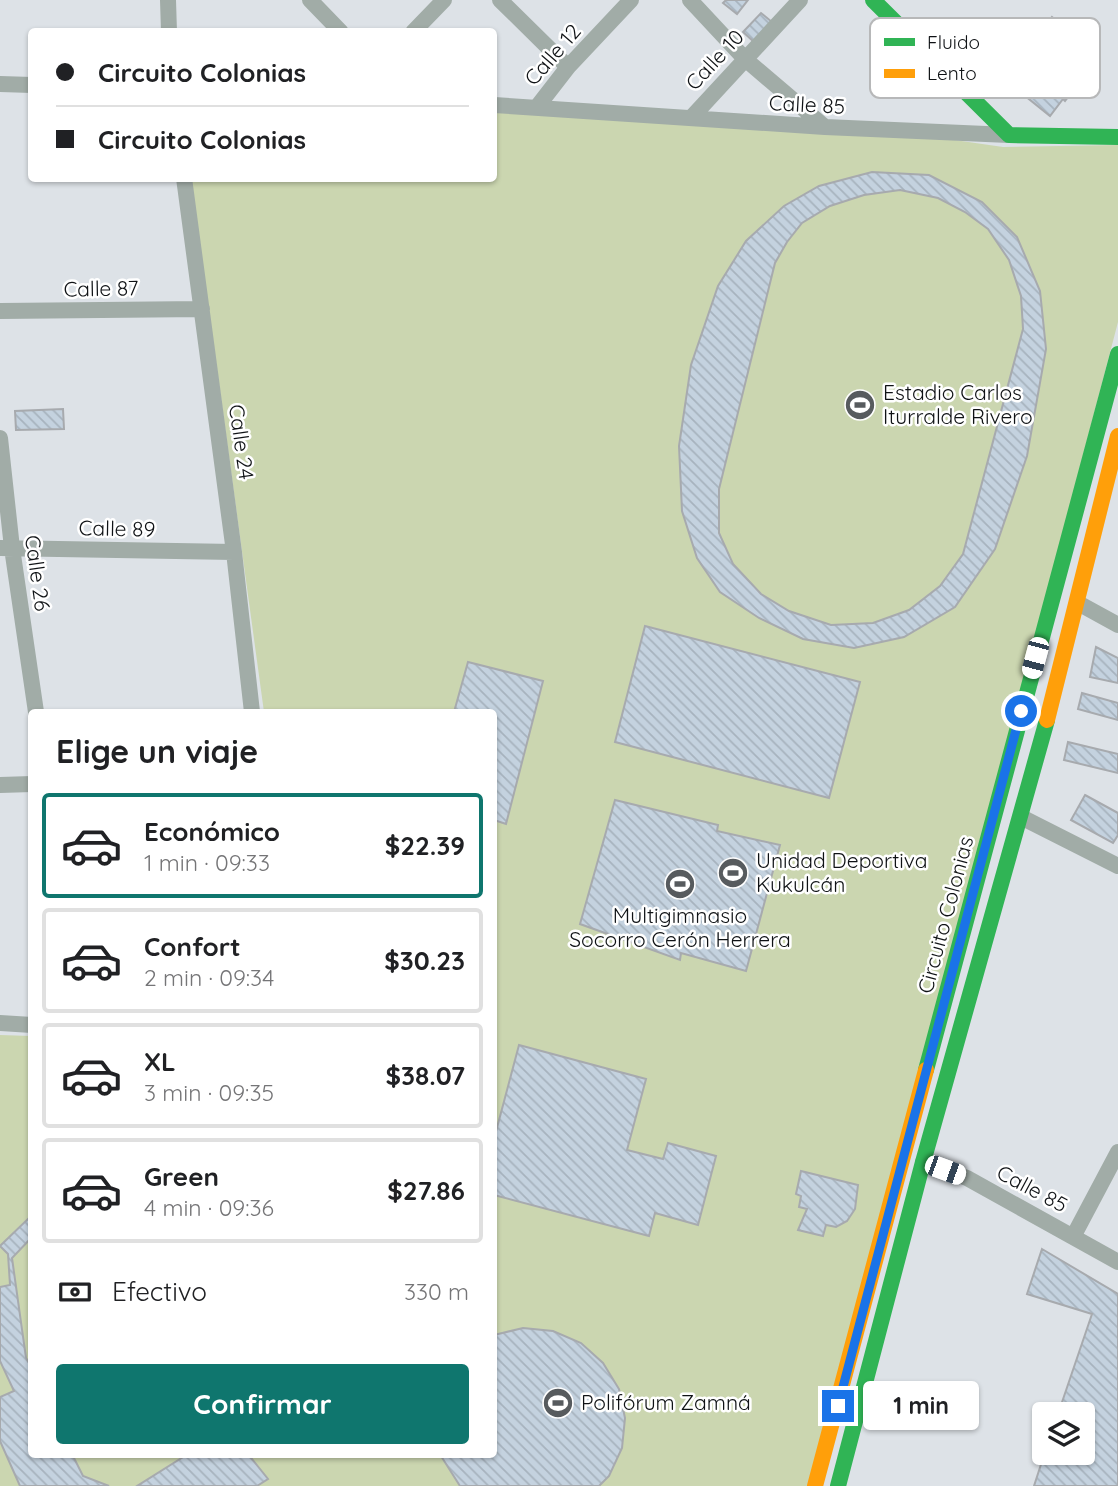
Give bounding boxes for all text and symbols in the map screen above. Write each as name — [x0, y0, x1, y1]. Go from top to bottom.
street label: Calle 12 — [519, 18, 586, 90]
legend — [870, 18, 1100, 98]
street label: Calle 10 — [680, 23, 749, 95]
text: Fluido — [927, 30, 980, 54]
text: Circuito Colonias — [98, 56, 306, 89]
text: Lento — [927, 61, 977, 85]
street label: Calle 85 — [768, 89, 846, 119]
text: Circuito Colonias — [98, 123, 306, 156]
street label: Calle 87 — [63, 274, 139, 302]
place label: Estadio Carlos Iturralde Rivero — [883, 379, 1033, 429]
sports icon: Estadio Carlos Iturralde Rivero — [843, 388, 877, 422]
street label: Calle 24 — [224, 402, 260, 481]
street label: Calle 89 — [79, 514, 156, 542]
street label: Calle 26 — [20, 533, 56, 613]
car — [1020, 635, 1051, 681]
route start — [1005, 695, 1037, 727]
text: Elige un viaje — [56, 731, 258, 771]
icon: car — [60, 814, 123, 877]
text: Económico — [144, 815, 280, 848]
text: $22.39 — [385, 829, 465, 862]
street label: Circuito Colonias — [912, 833, 978, 996]
place label: Unidad Deportiva Kukulcán — [756, 847, 928, 897]
text: 1 min · 09:33 — [144, 848, 270, 877]
sports icon: Unidad Deportiva Kukulcán — [716, 856, 750, 890]
sports icon: Multigimnasio Socorro Cerón Herrera — [663, 867, 697, 901]
place label: Multigimnasio Socorro Cerón Herrera — [569, 902, 791, 952]
icon: car — [60, 929, 123, 992]
text: Confort — [144, 930, 241, 963]
text: $30.23 — [384, 944, 465, 977]
text: 2 min · 09:34 — [144, 963, 274, 992]
icon: car — [60, 1044, 123, 1107]
text: XL — [144, 1045, 176, 1078]
text: $38.07 — [386, 1059, 465, 1092]
text: 3 min · 09:35 — [144, 1078, 274, 1107]
car — [922, 1153, 969, 1187]
icon: car — [60, 1159, 123, 1222]
street label: Calle 85 — [993, 1159, 1072, 1218]
text: Green — [144, 1160, 219, 1193]
text: $27.86 — [387, 1174, 465, 1207]
text: 4 min · 09:36 — [144, 1193, 274, 1222]
icon: cash — [56, 1273, 94, 1311]
text: Efectivo — [112, 1275, 207, 1308]
text: 330 m — [404, 1277, 469, 1306]
button: Confirmar — [56, 1364, 469, 1444]
callout: 1 min — [862, 1382, 978, 1430]
sports icon: Polifórum Zamná — [541, 1386, 575, 1420]
place label: Polifórum Zamná — [581, 1389, 751, 1415]
route end — [822, 1390, 854, 1422]
text: 1 min — [893, 1391, 949, 1420]
map controls — [1032, 1402, 1095, 1465]
button: layers — [1032, 1402, 1095, 1465]

